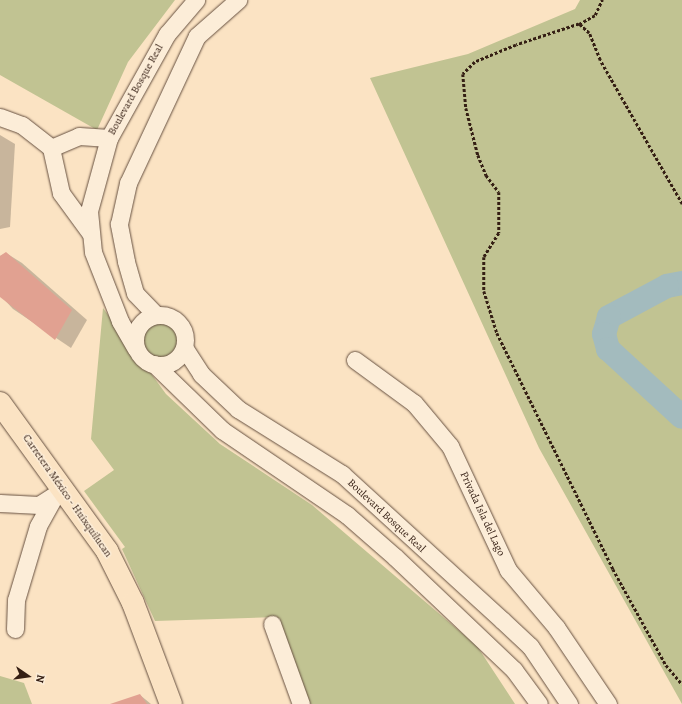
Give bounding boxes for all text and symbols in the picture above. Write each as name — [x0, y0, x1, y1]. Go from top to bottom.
street label: Boulevard Bosque Real — [106, 42, 166, 138]
street label: Carretera México - Huixquilucan — [19, 432, 115, 560]
street label: Privada Isla del Lago — [457, 470, 507, 558]
street label: Boulevard Bosque Real — [344, 476, 428, 556]
north arrow — [8, 656, 48, 696]
text: N — [32, 673, 48, 684]

